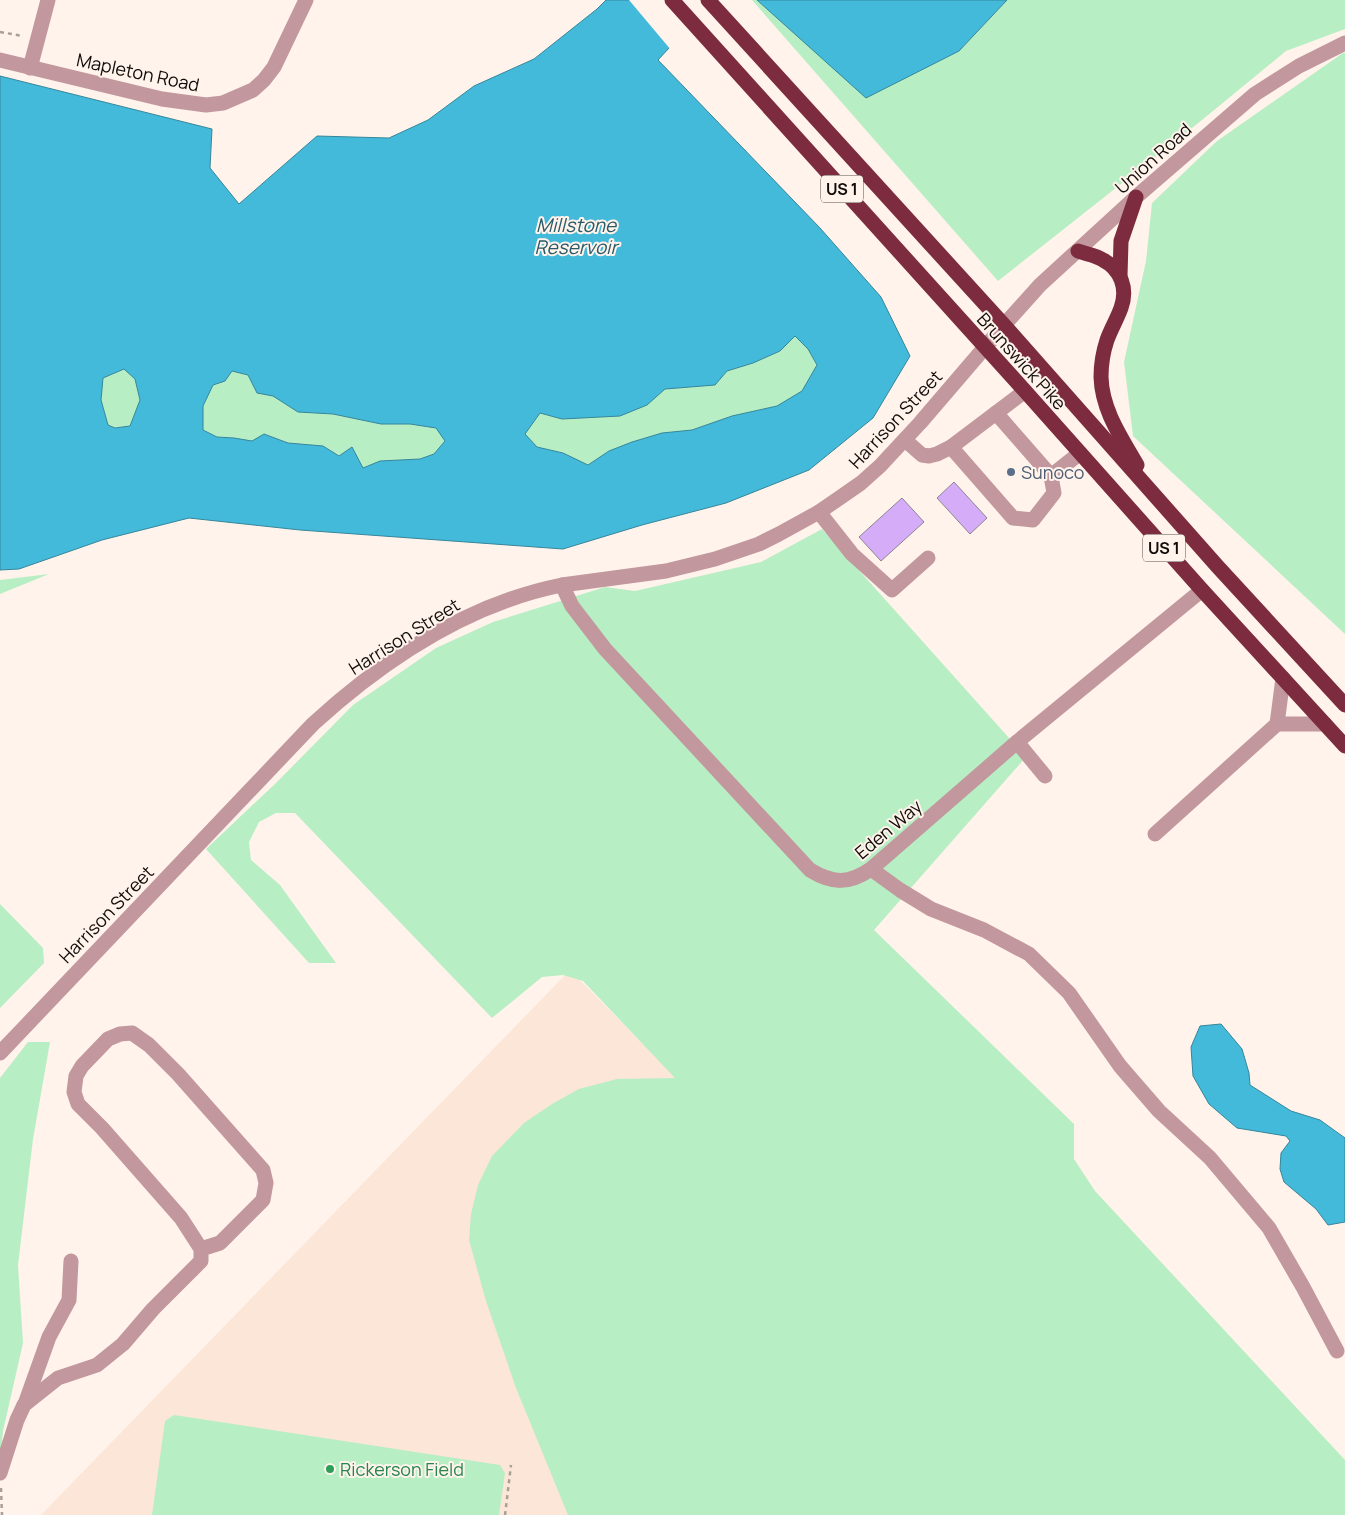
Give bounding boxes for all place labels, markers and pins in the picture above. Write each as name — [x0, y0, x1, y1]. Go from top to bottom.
place label: Sunoco — [1021, 460, 1084, 484]
marker: Sunoco — [1005, 466, 1017, 478]
place label: Rickerson Field — [340, 1457, 464, 1481]
marker: Rickerson Field — [324, 1463, 336, 1475]

